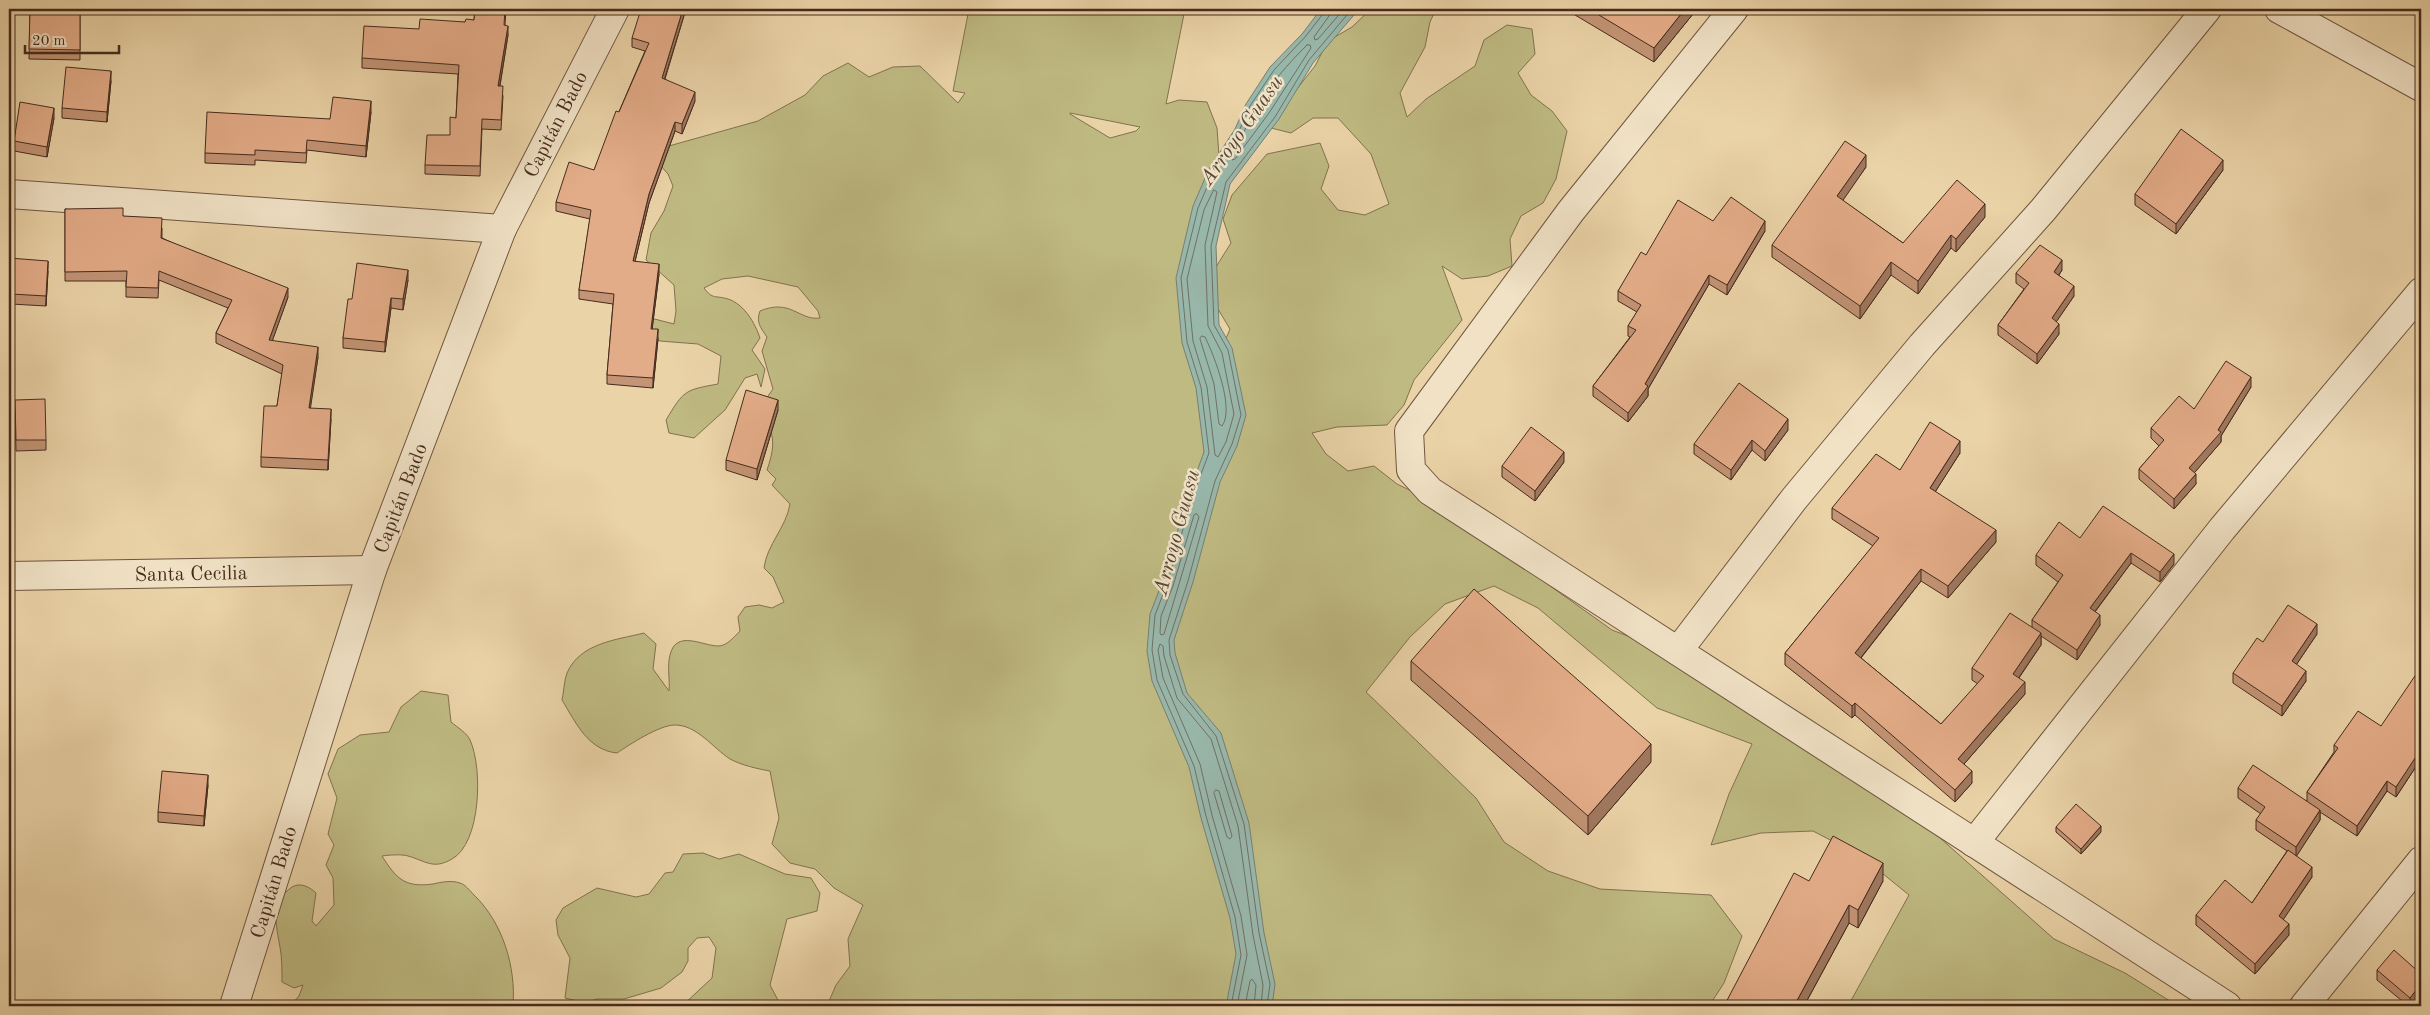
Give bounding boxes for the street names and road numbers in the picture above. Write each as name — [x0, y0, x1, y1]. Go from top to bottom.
street label: Capitán Bado — [521, 69, 592, 181]
street label: Capitán Bado — [372, 441, 432, 557]
street label: Santa Cecilia — [134, 564, 248, 586]
street label: Capitán Bado — [248, 824, 301, 941]

